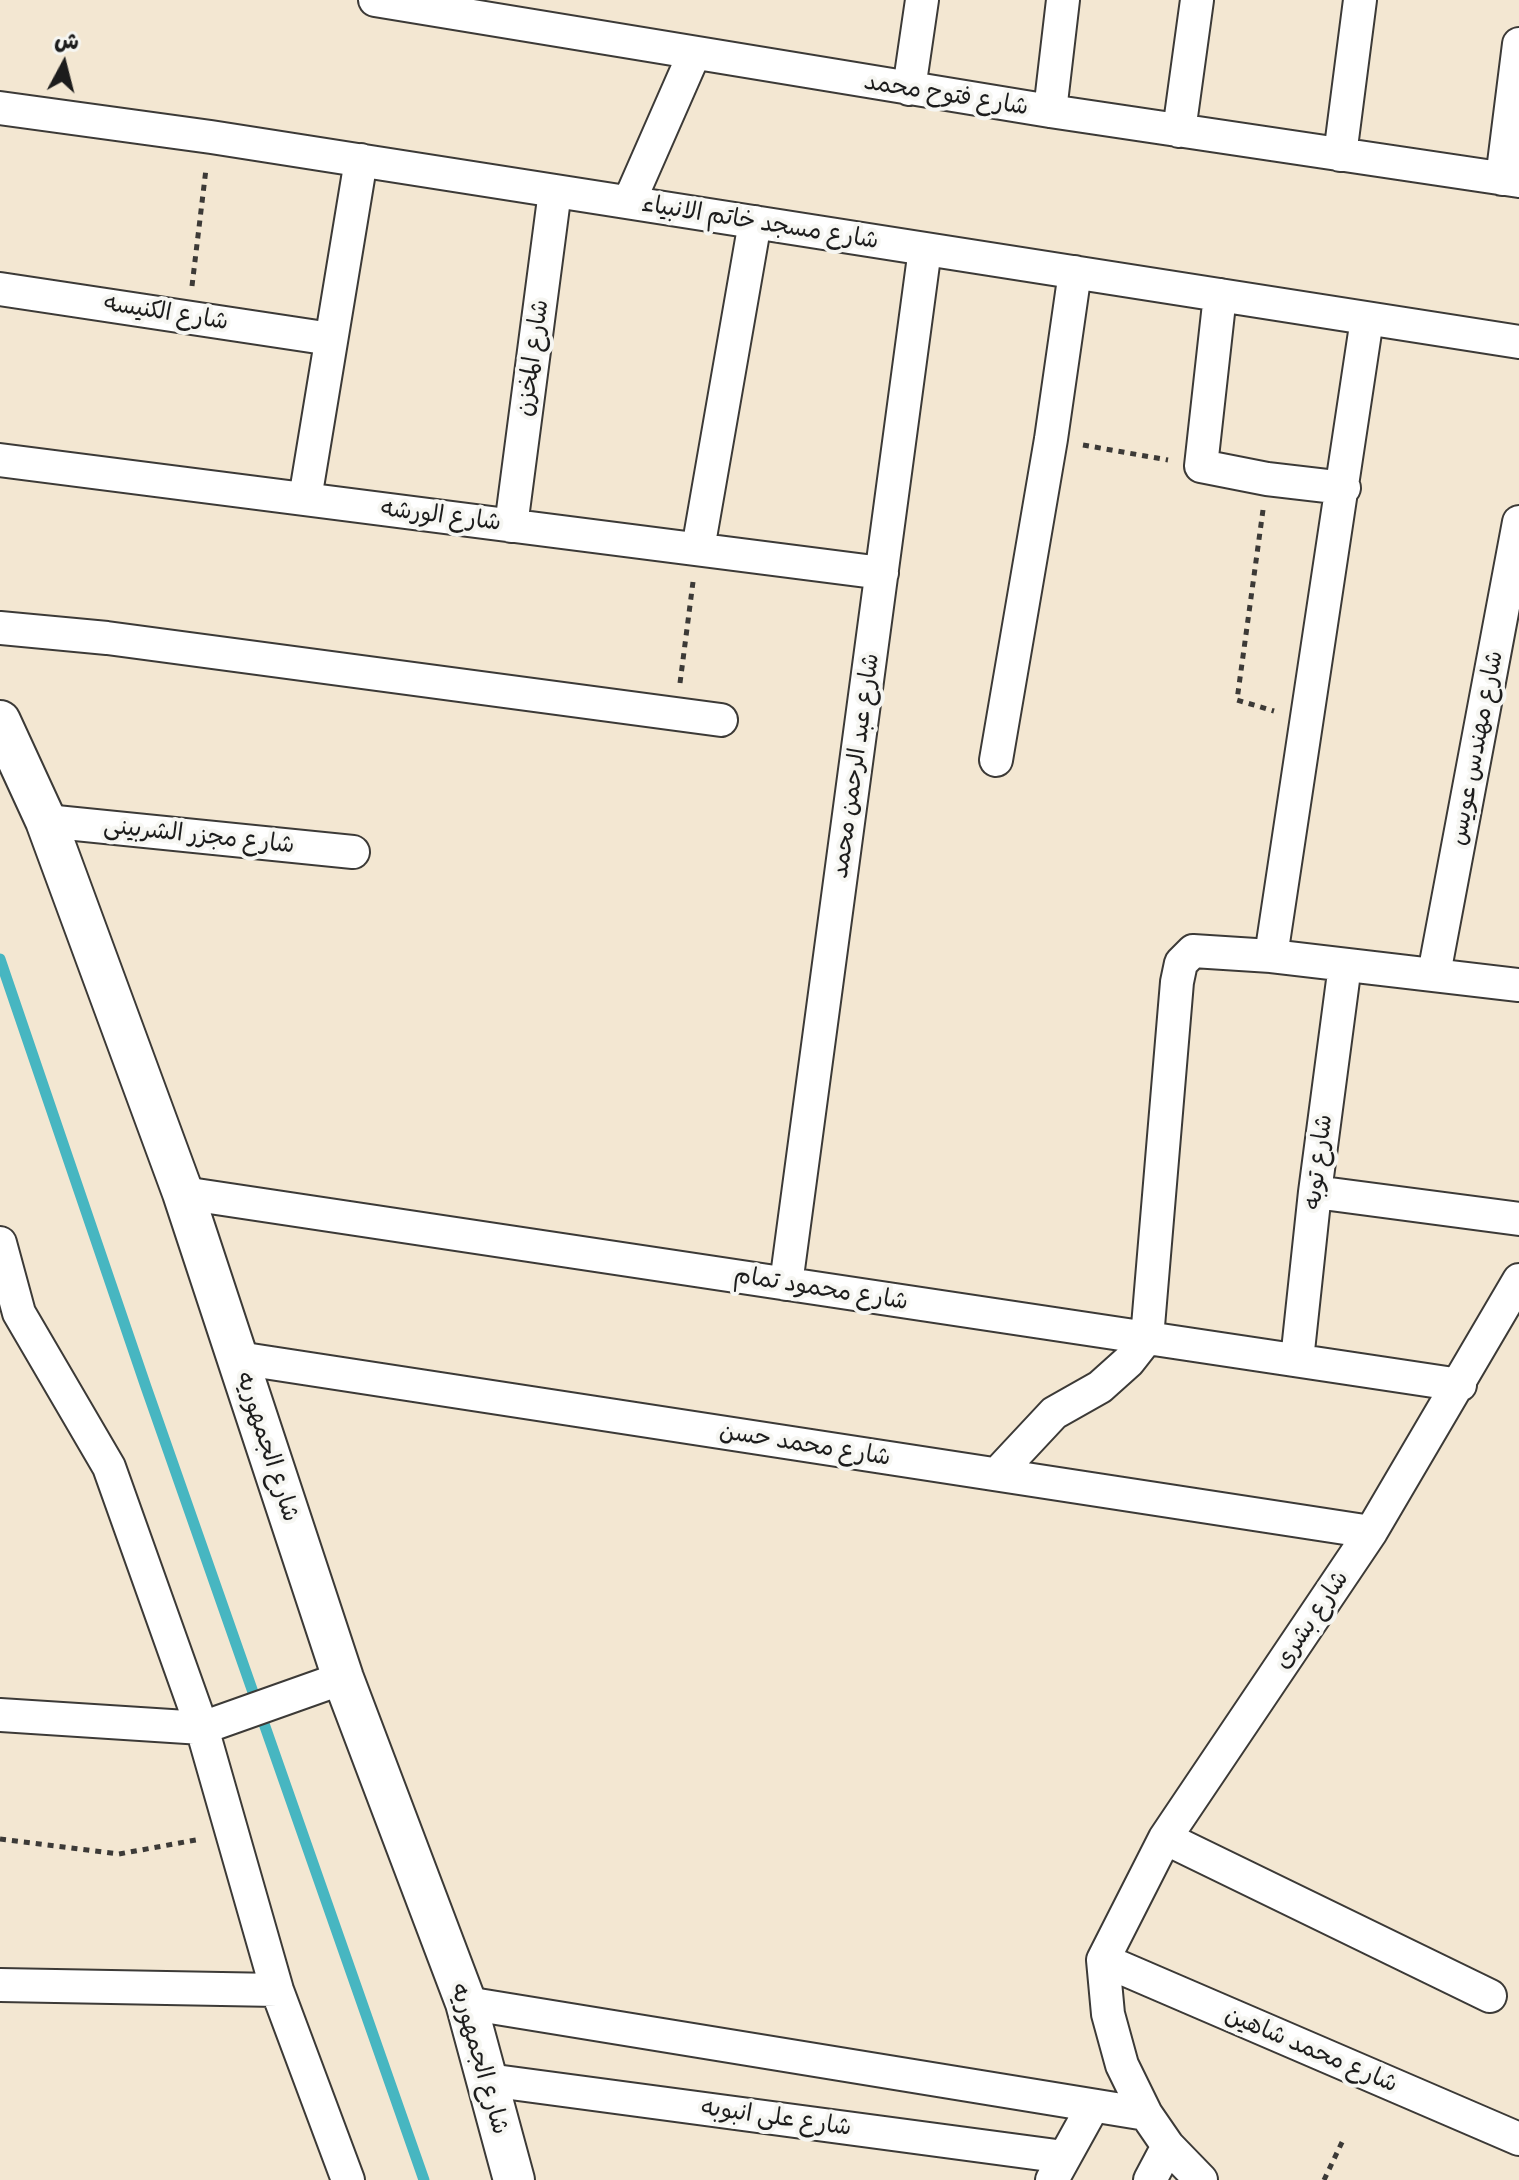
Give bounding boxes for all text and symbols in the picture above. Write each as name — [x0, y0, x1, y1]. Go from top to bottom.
north arrow — [24, 24, 104, 104]
text: ش — [53, 24, 81, 57]
street label: شارع فتوح محمد — [862, 68, 1030, 122]
street label: شارع مسجد خاتم الانبياء — [639, 190, 881, 256]
street label: شارع الكنيسه — [102, 289, 230, 337]
street label: شارع المخزن — [511, 298, 555, 418]
street label: شارع الورشه — [379, 494, 503, 538]
street label: شارع مهندس عويس — [1444, 648, 1510, 848]
street label: شارع عبد الرحمن محمد — [826, 652, 886, 880]
street label: شارع مجزر الشربينى — [102, 812, 296, 860]
street label: شارع توبه — [1299, 1113, 1339, 1211]
street label: شارع محمود تمام — [732, 1261, 910, 1317]
street label: شارع الجمهوريه — [229, 1368, 305, 1526]
street label: شارع محمد حسن — [717, 1417, 893, 1473]
street label: شارع بشرى — [1269, 1565, 1355, 1675]
street label: شارع الجمهوريه — [444, 1980, 514, 2138]
street label: شارع محمد شاهين — [1220, 2001, 1402, 2099]
street label: شارع على انبوبه — [699, 2093, 853, 2143]

